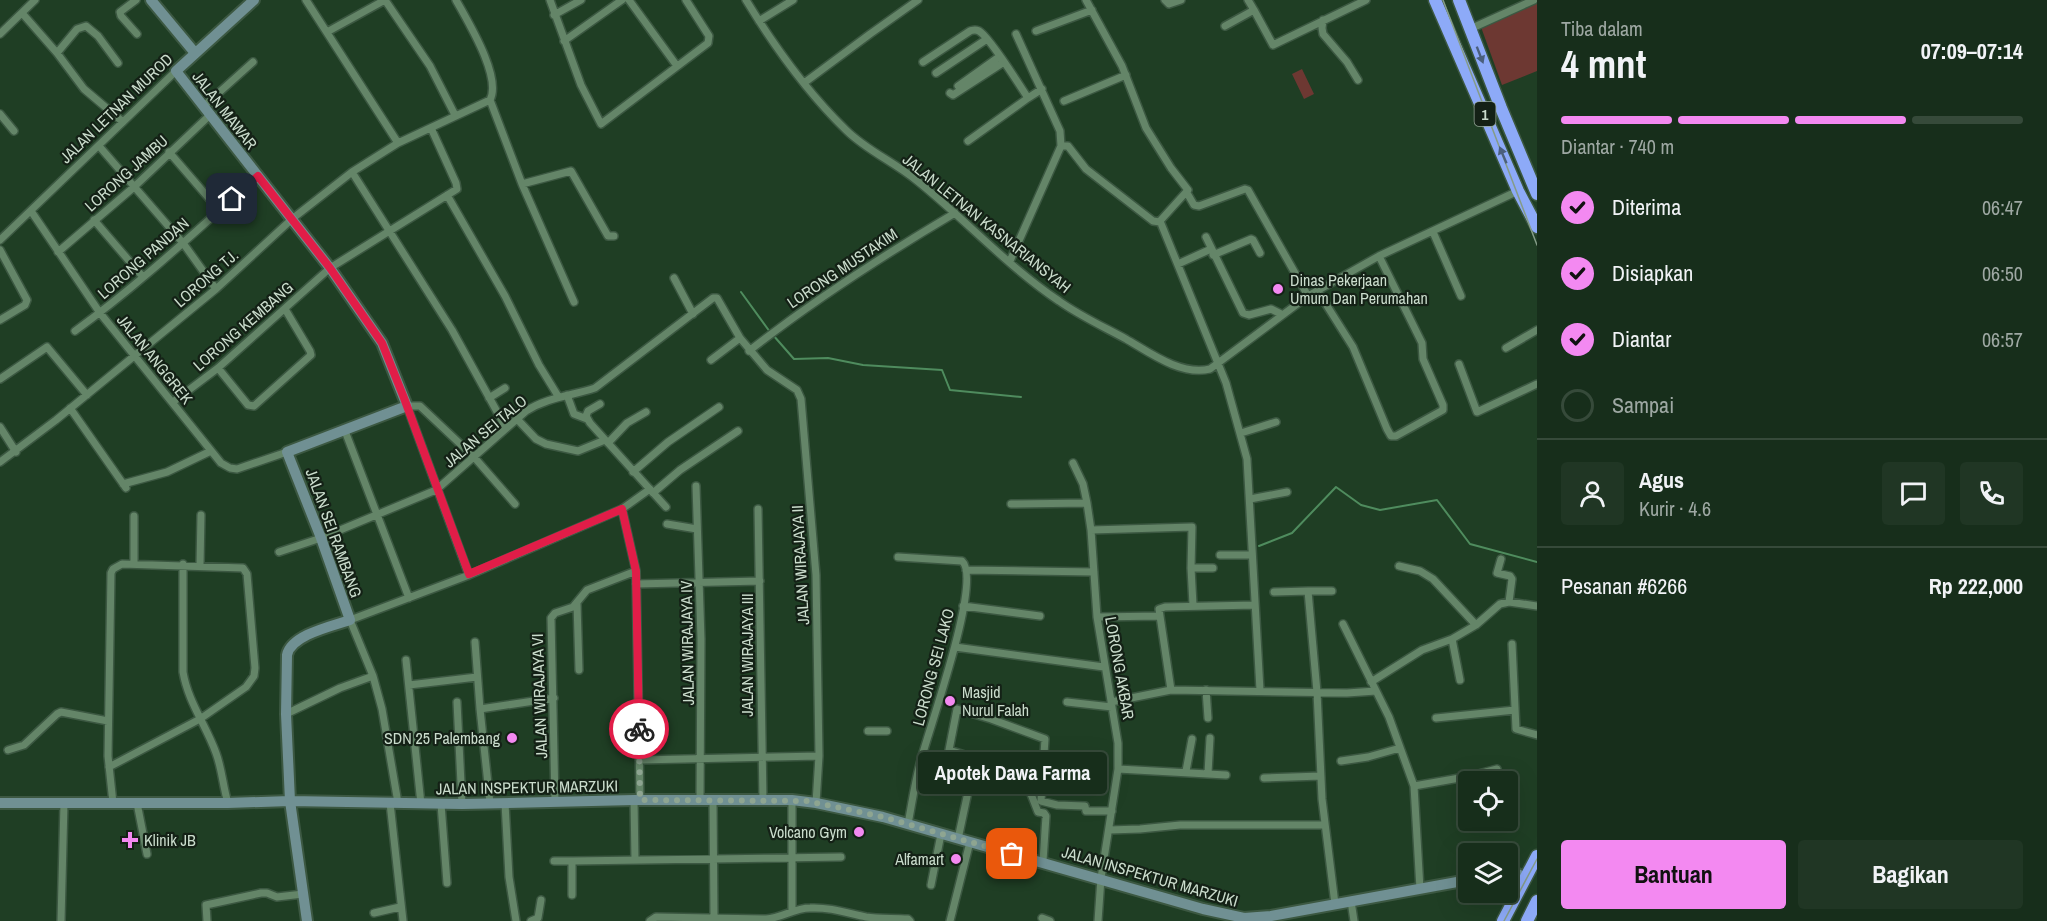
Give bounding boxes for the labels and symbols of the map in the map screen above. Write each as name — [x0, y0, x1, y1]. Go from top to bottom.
one-way arrow — [1475, 46, 1485, 64]
street label: JALAN LETNAN MUROD — [55, 48, 177, 168]
street label: JALAN MAWAR — [187, 66, 263, 154]
road number: 1 — [1474, 102, 1496, 126]
street label: LORONG JAMBU — [80, 130, 172, 216]
one-way arrow — [1498, 146, 1508, 164]
street label: JALAN LETNAN KASNARIANSYAH — [898, 148, 1076, 298]
pin — [206, 173, 257, 224]
street label: LORONG PANDAN — [93, 212, 193, 304]
street label: LORONG MUSTAKIM — [782, 223, 902, 313]
street label: LORONG TJ. — [169, 244, 243, 312]
place label: Dinas Pekerjaan Umum Dan Perumahan — [1290, 269, 1428, 309]
street label: LORONG KEMBANG — [188, 276, 298, 376]
marker: Dinas Pekerjaan Umum Dan Perumahan — [1271, 282, 1285, 296]
street label: JALAN ANGGREK — [112, 310, 198, 409]
street label: JALAN SEI TALO — [439, 390, 531, 472]
street label: JALAN SEI RAMBANG — [300, 466, 368, 600]
street label: JALAN WIRAJAYA II — [786, 505, 814, 625]
street label: JALAN WIRAJAYA IV — [675, 580, 699, 706]
street label: JALAN WIRAJAYA III — [736, 593, 758, 717]
street label: LORONG SEI LAKO — [907, 606, 959, 728]
street label: LORONG AKBAR — [1100, 615, 1140, 722]
street label: JALAN WIRAJAYA VI — [526, 633, 552, 759]
place label: Masjid Nurul Falah — [962, 681, 1029, 721]
marker: Masjid Nurul Falah — [943, 694, 957, 708]
courier — [609, 699, 669, 759]
place label: SDN 25 Palembang — [384, 727, 501, 749]
marker: SDN 25 Palembang — [505, 731, 519, 745]
callout: Apotek Dawa Farma — [918, 752, 1106, 794]
street label: JALAN INSPEKTUR MARZUKI — [436, 774, 618, 800]
place label: Volcano Gym — [769, 821, 847, 843]
marker: Volcano Gym — [852, 825, 866, 839]
pin — [986, 828, 1037, 879]
place label: Klinik JB — [144, 829, 196, 851]
marker: Klinik JB — [121, 831, 139, 849]
street label: JALAN INSPEKTUR MARZUKI — [1059, 840, 1241, 912]
place label: Alfamart — [894, 848, 944, 870]
marker: Alfamart — [949, 852, 963, 866]

